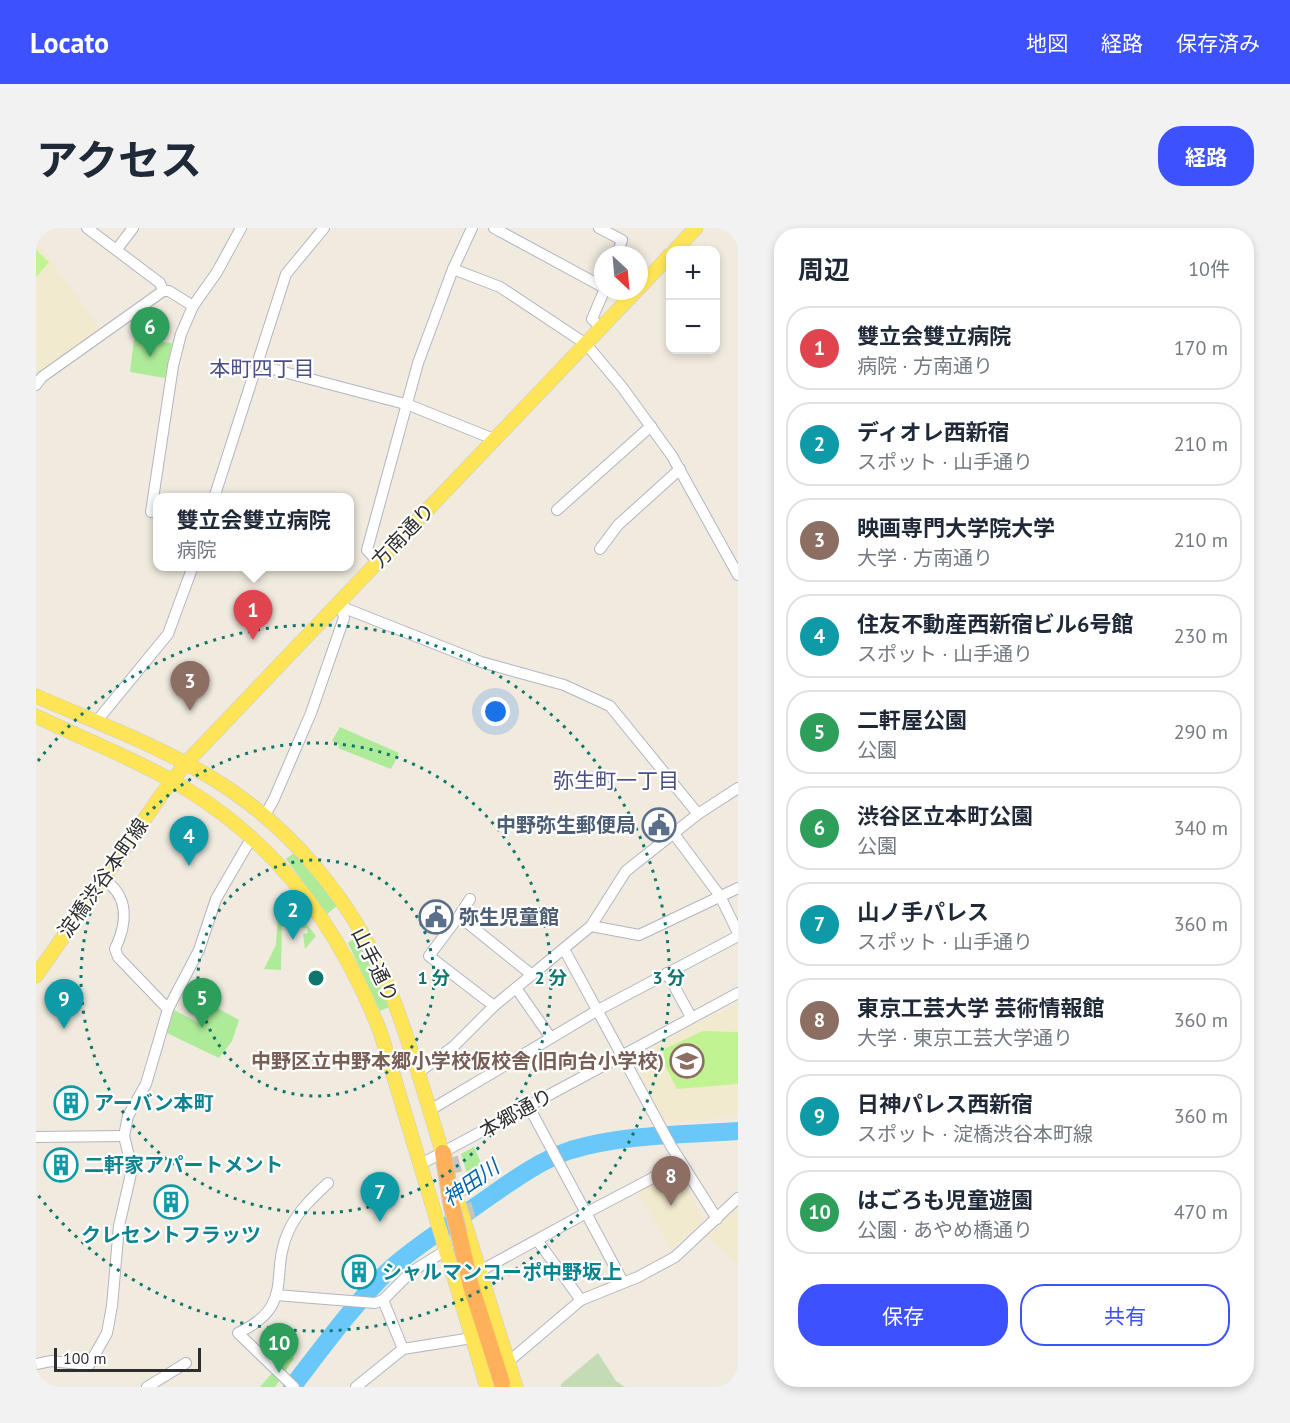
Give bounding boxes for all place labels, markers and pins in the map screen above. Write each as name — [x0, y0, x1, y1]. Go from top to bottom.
pin: 6 — [130, 308, 170, 357]
pin: 1 — [234, 590, 272, 640]
pin: 3 — [170, 662, 210, 711]
public building icon: 中野弥生郵便局 — [641, 807, 677, 843]
place label: 中野弥生郵便局 — [496, 812, 636, 838]
pin: 4 — [170, 816, 208, 866]
pin: 2 — [274, 890, 312, 940]
public building icon: 弥生児童館 — [418, 899, 454, 935]
place label: 弥生児童館 — [459, 904, 559, 930]
centre of rings — [306, 968, 326, 988]
pin: 5 — [182, 978, 222, 1028]
pin: 9 — [45, 980, 84, 1029]
school or university icon: 中野区立中野本郷小学校仮校舎(旧向台小学校) — [669, 1043, 705, 1079]
place label: 中野区立中野本郷小学校仮校舎(旧向台小学校) — [251, 1048, 664, 1074]
building icon: アーバン本町 — [53, 1085, 89, 1121]
place label: アーバン本町 — [94, 1090, 214, 1116]
building icon: 二軒家アパートメント — [43, 1147, 79, 1183]
place label: 二軒家アパートメント — [84, 1152, 284, 1178]
pin: 8 — [652, 1156, 690, 1206]
pin: 7 — [360, 1172, 400, 1222]
building icon: クレセントフラッツ — [153, 1184, 189, 1220]
place label: クレセントフラッツ — [81, 1222, 261, 1248]
building icon: シャルマンコーポ中野坂上 — [341, 1254, 377, 1290]
place label: シャルマンコーポ中野坂上 — [382, 1259, 622, 1285]
pin: 10 — [260, 1324, 298, 1373]

